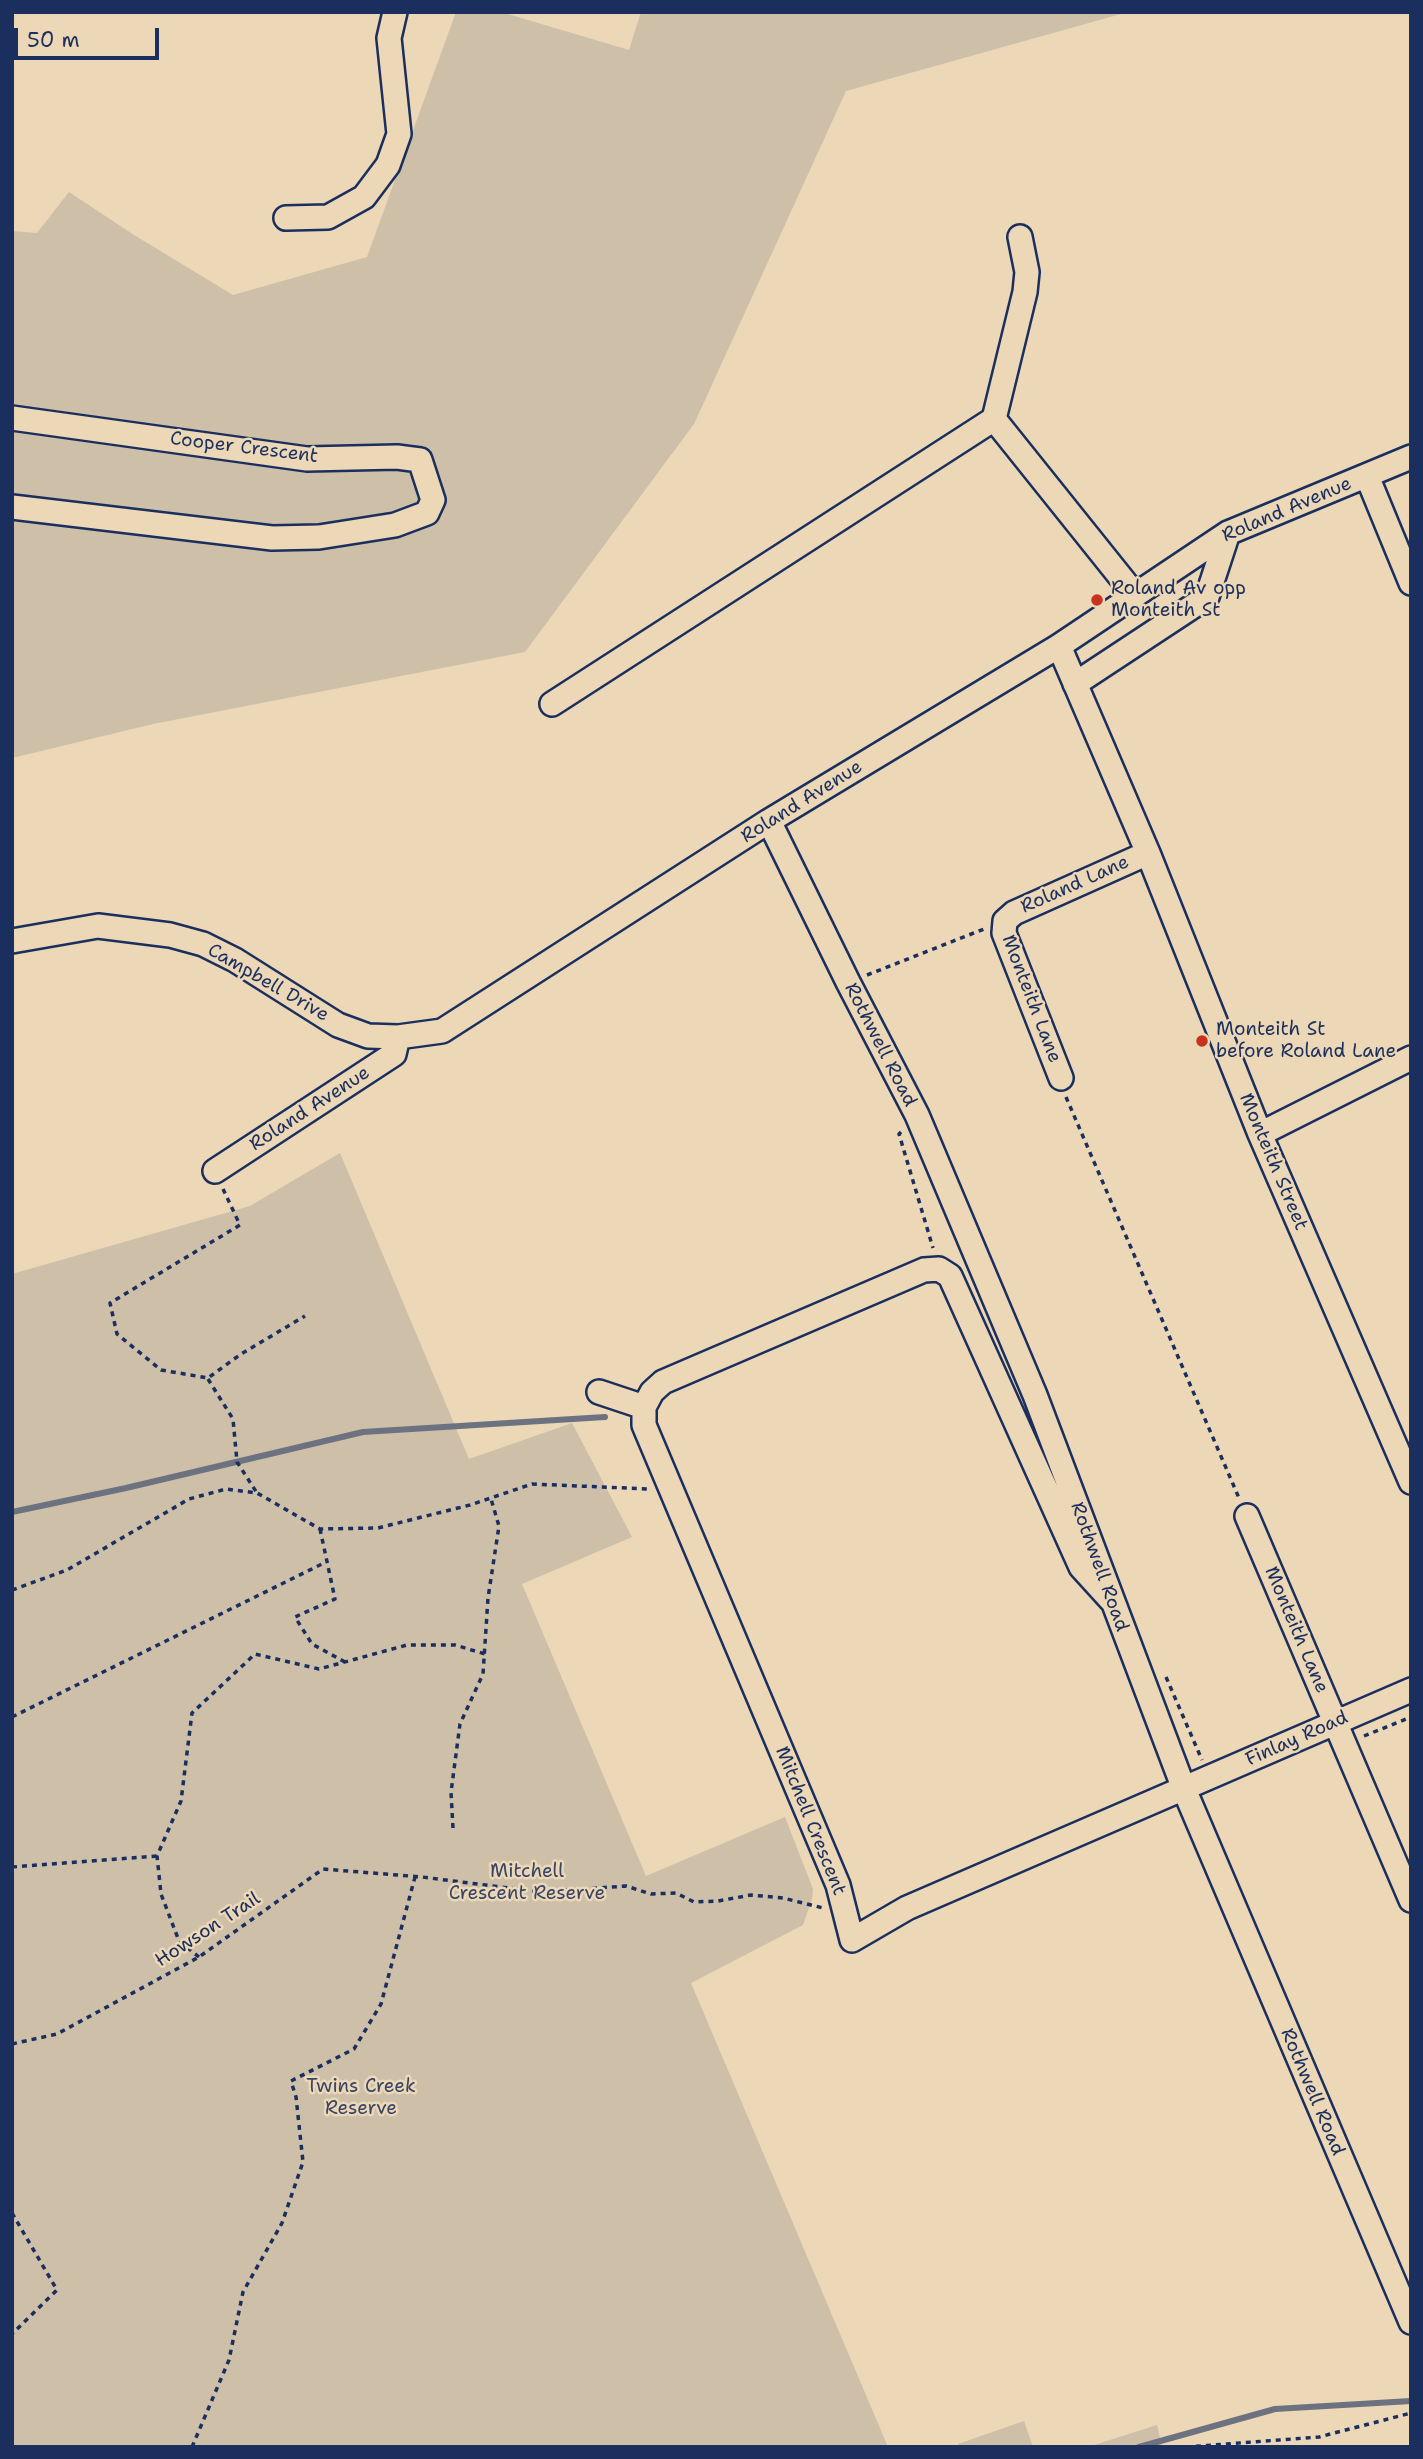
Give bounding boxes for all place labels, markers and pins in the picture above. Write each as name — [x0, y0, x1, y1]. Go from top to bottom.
place label: Roland Av opp Monteith St — [1111, 578, 1246, 622]
marker: Roland Av opp Monteith St — [1089, 592, 1105, 608]
place label: Monteith St before Roland Lane — [1216, 1019, 1396, 1063]
marker: Monteith St before Roland Lane — [1194, 1033, 1210, 1049]

